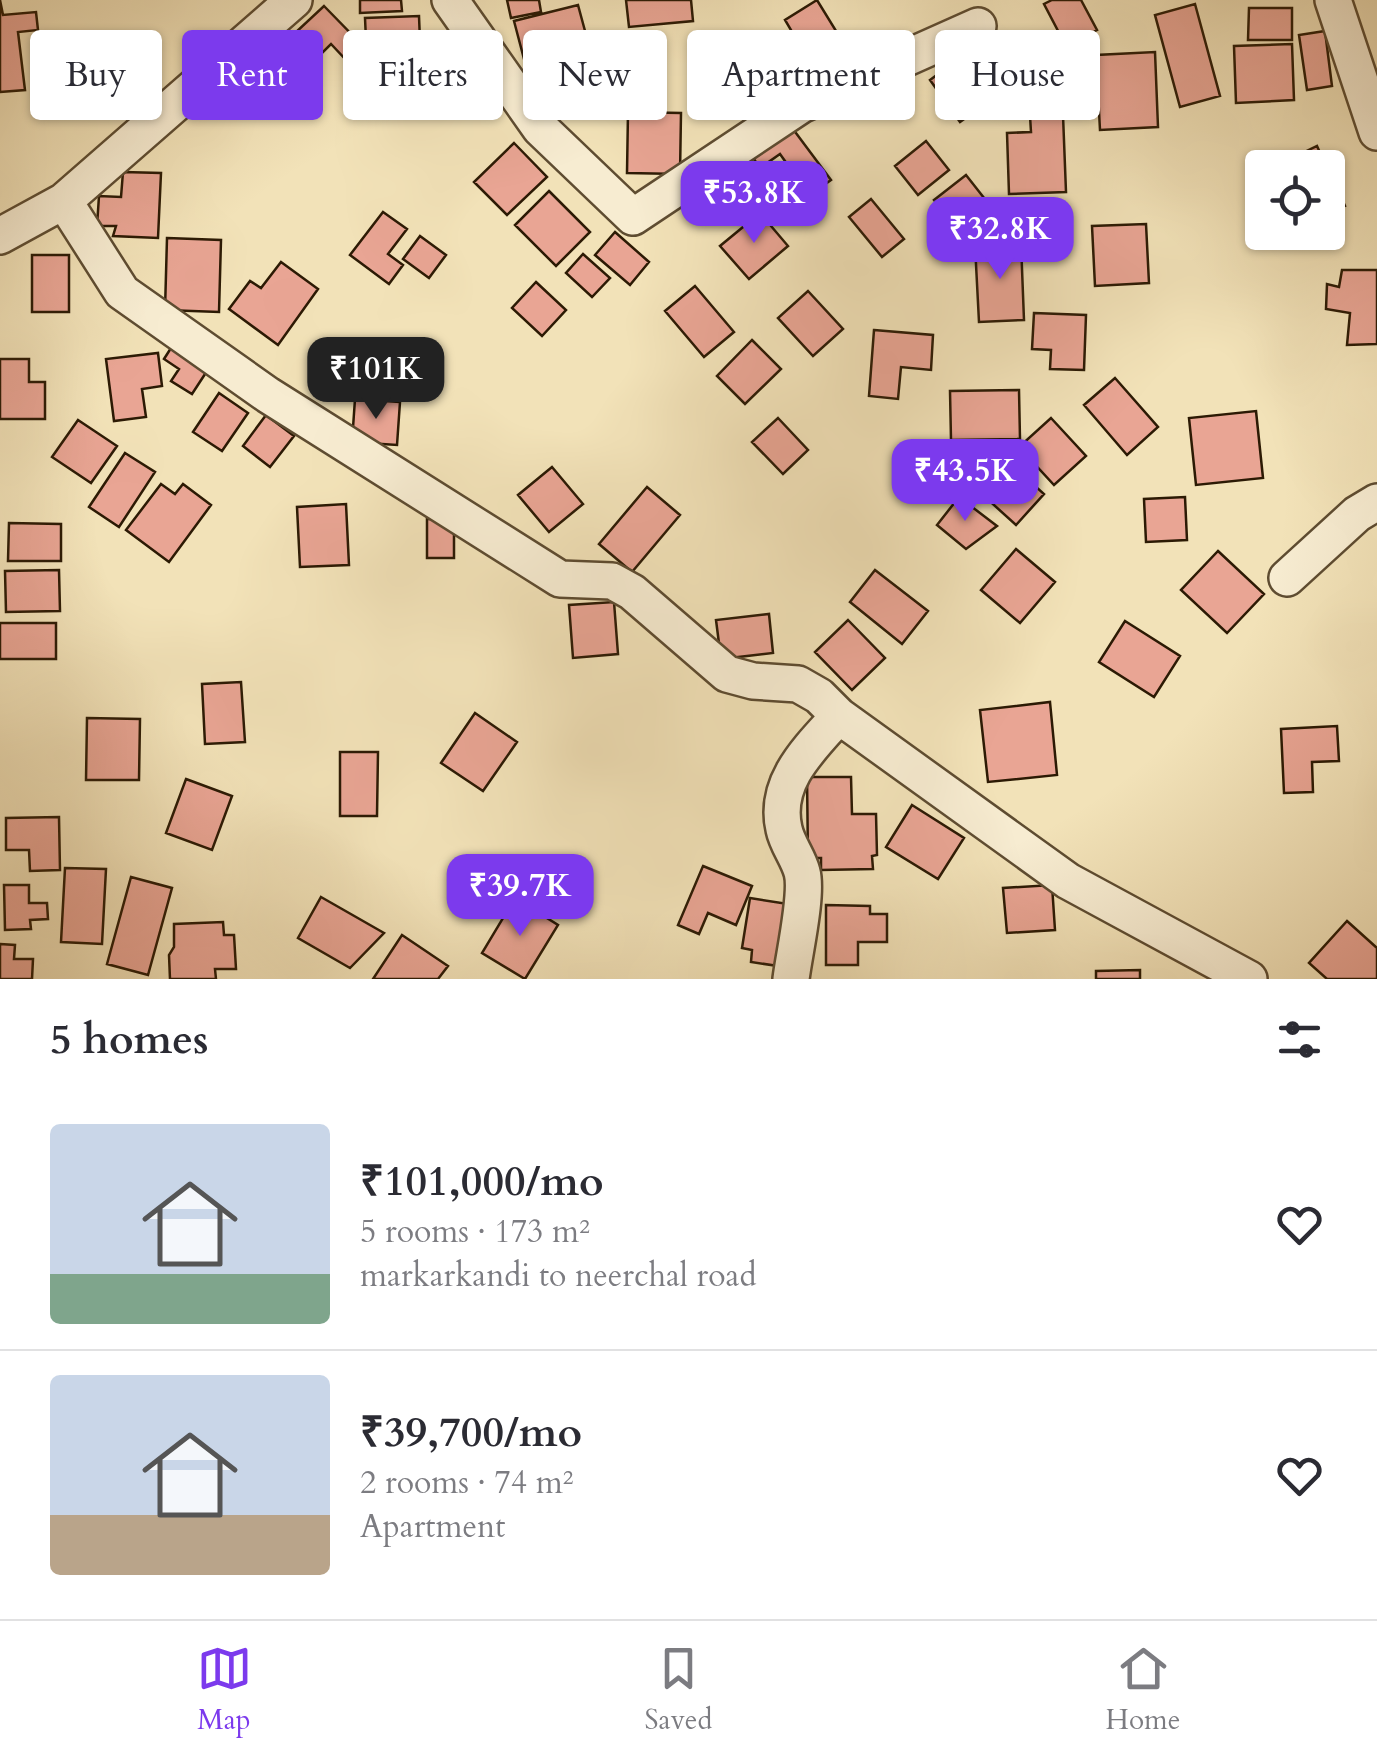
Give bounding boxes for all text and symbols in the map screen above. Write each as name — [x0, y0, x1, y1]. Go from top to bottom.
chip: Buy — [30, 30, 162, 120]
chip: Rent — [182, 30, 323, 120]
chip: Filters — [343, 30, 503, 120]
chip: New — [523, 30, 667, 120]
chip: Apartment — [687, 30, 915, 120]
chip: House — [935, 30, 1100, 120]
map controls — [1245, 150, 1345, 250]
button: locate — [1245, 150, 1345, 250]
pin: ₹53.8K — [673, 161, 835, 246]
text: ₹53.8K — [703, 171, 805, 215]
pin: ₹32.8K — [919, 197, 1081, 282]
text: ₹32.8K — [949, 207, 1051, 251]
pin: ₹101K — [306, 337, 446, 422]
text: ₹101K — [329, 347, 423, 391]
pin: ₹43.5K — [884, 439, 1046, 524]
text: ₹43.5K — [914, 449, 1016, 493]
pin: ₹39.7K — [439, 854, 601, 939]
text: ₹39.7K — [469, 864, 571, 908]
text: 5 homes — [50, 1011, 208, 1068]
icon: filters — [1272, 1012, 1327, 1067]
text: ₹101,000/mo — [360, 1153, 603, 1210]
icon: home — [130, 1164, 250, 1284]
icon: heart — [1272, 1197, 1327, 1252]
text: 5 rooms · 173 m² — [360, 1210, 590, 1254]
text: markarkandi to neerchal road — [360, 1254, 756, 1298]
text: ₹39,700/mo — [360, 1404, 582, 1461]
icon: home — [130, 1415, 250, 1535]
icon: heart — [1272, 1448, 1327, 1503]
text: 2 rooms · 74 m² — [360, 1461, 573, 1505]
text: Apartment — [360, 1505, 505, 1549]
tab: Map — [197, 1641, 252, 1739]
tab: Saved — [645, 1641, 712, 1739]
tab: Home — [1106, 1641, 1180, 1739]

